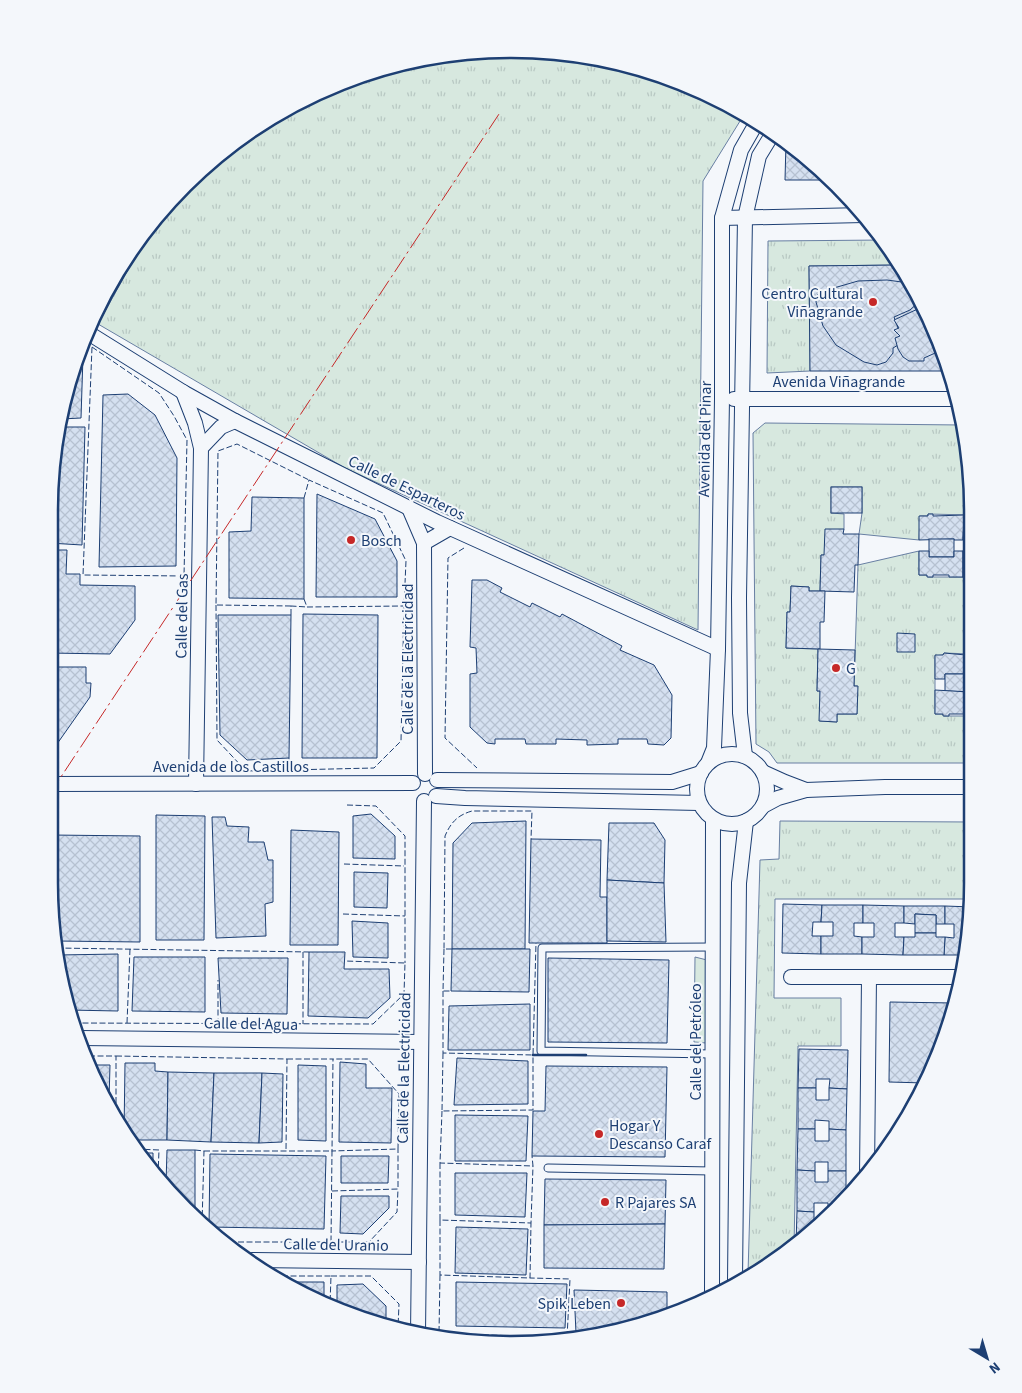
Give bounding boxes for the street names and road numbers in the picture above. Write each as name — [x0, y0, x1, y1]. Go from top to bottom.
street label: Avenida Viñagrande — [773, 371, 905, 393]
street label: Avenida del Pinar — [693, 380, 717, 497]
street label: Calle de Esparteros — [344, 450, 469, 526]
street label: Calle del Gas — [170, 573, 194, 659]
street label: Calle de la Electricidad — [397, 583, 419, 735]
street label: Avenida de los Castillos — [153, 756, 309, 778]
street label: Calle del Petróleo — [685, 983, 707, 1101]
street label: Calle de la Electricidad — [392, 992, 416, 1144]
street label: Calle del Agua — [204, 1012, 298, 1036]
street label: Calle del Uranio — [283, 1233, 389, 1257]

